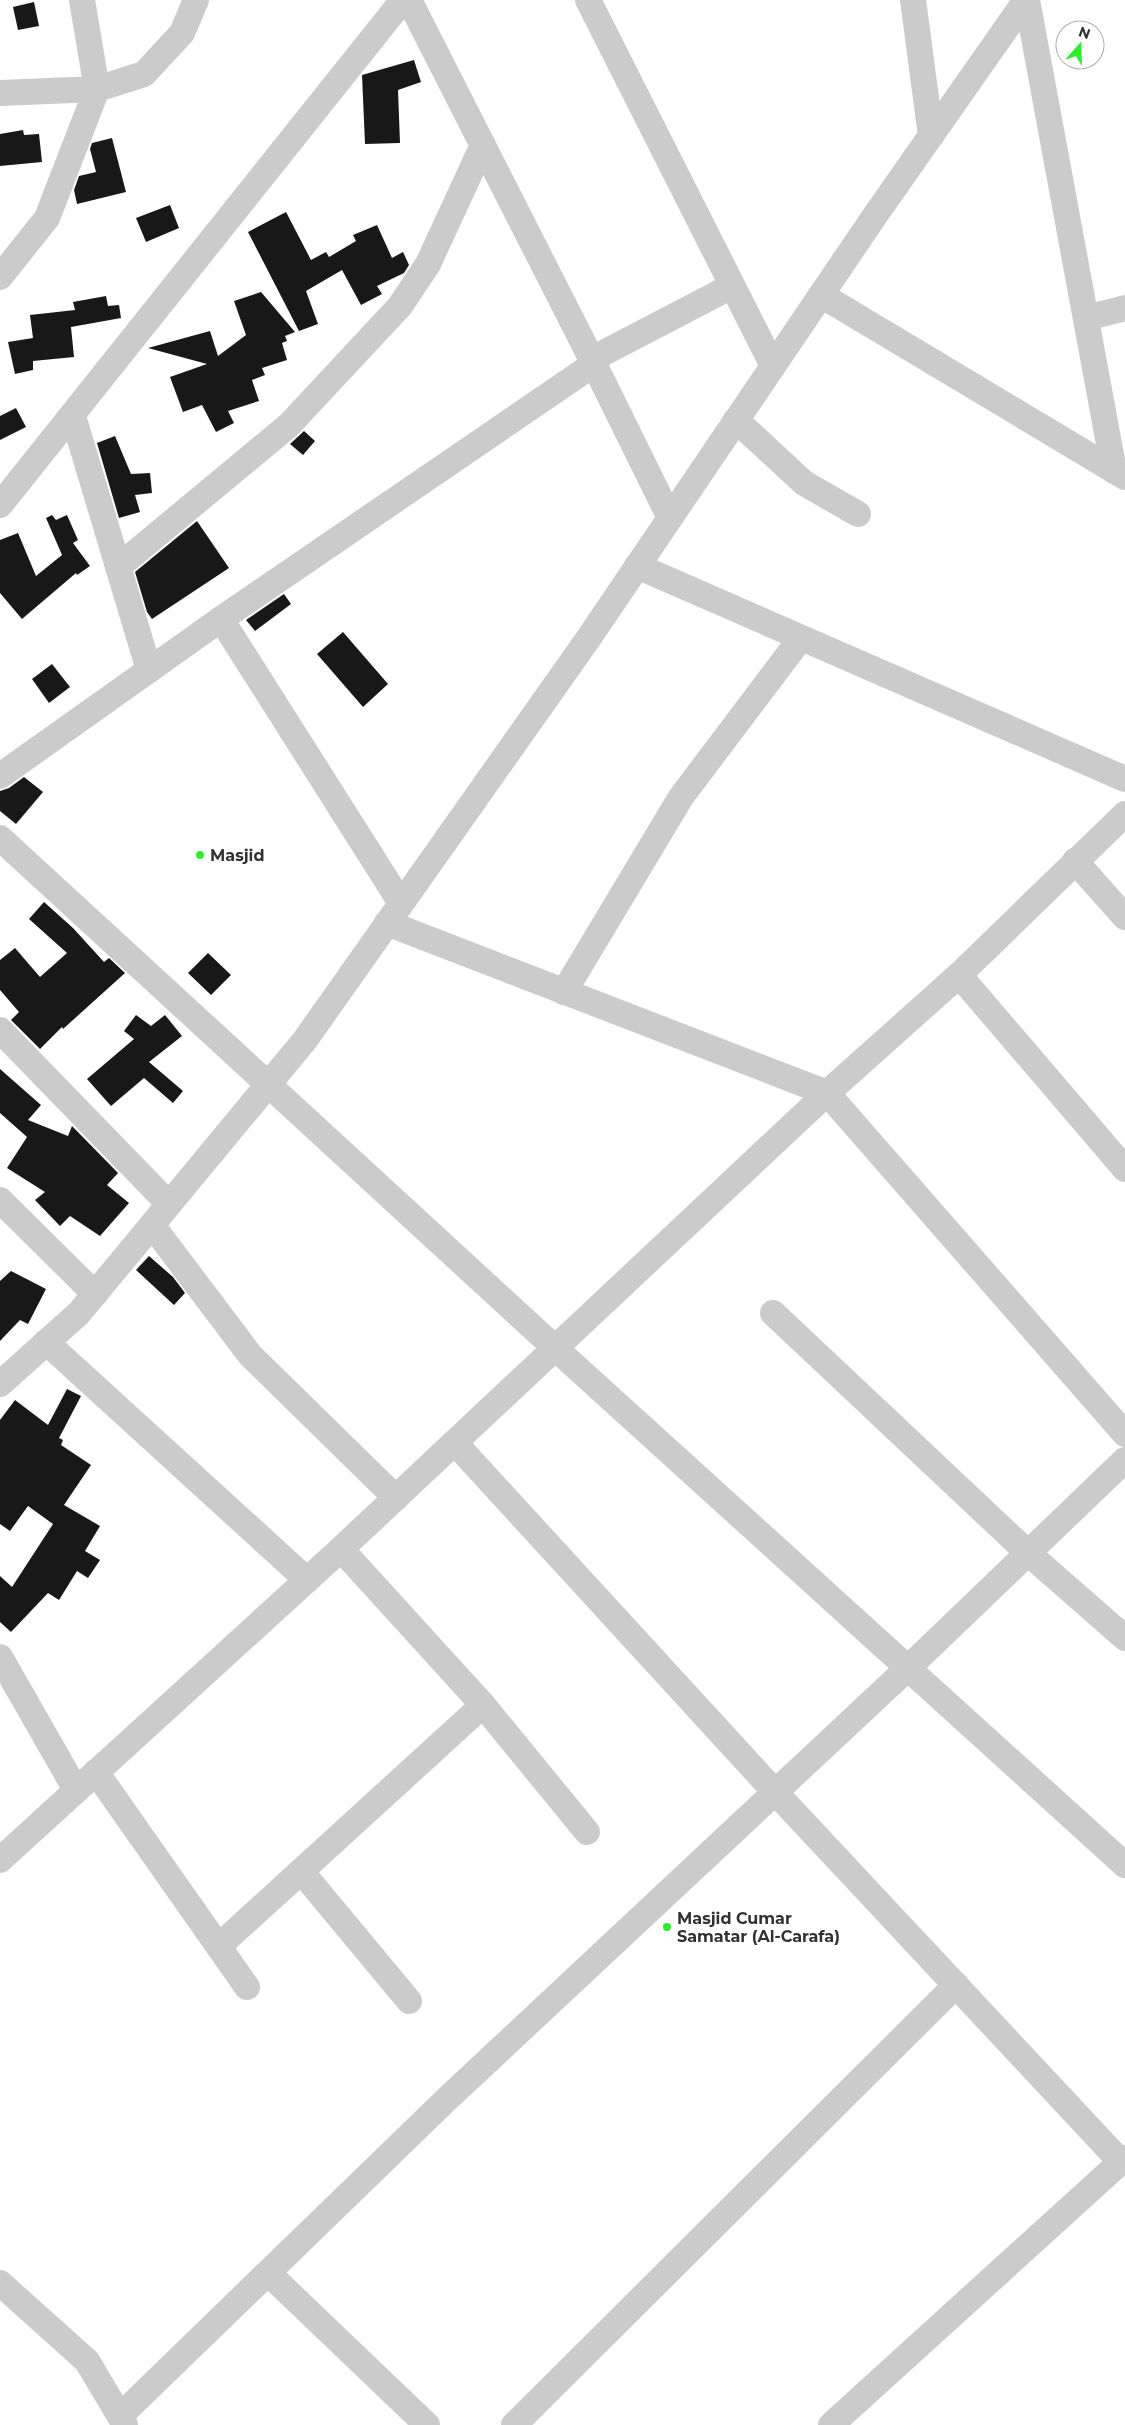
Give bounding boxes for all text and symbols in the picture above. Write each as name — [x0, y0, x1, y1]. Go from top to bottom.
north arrow — [1055, 20, 1105, 70]
text: N — [1076, 22, 1093, 43]
place label: Masjid — [210, 846, 264, 865]
marker: Masjid — [194, 849, 206, 861]
place label: Masjid Cumar Samatar (Al-Carafa) — [677, 1909, 840, 1946]
marker: Masjid Cumar Samatar (Al-Carafa) — [661, 1921, 673, 1933]

